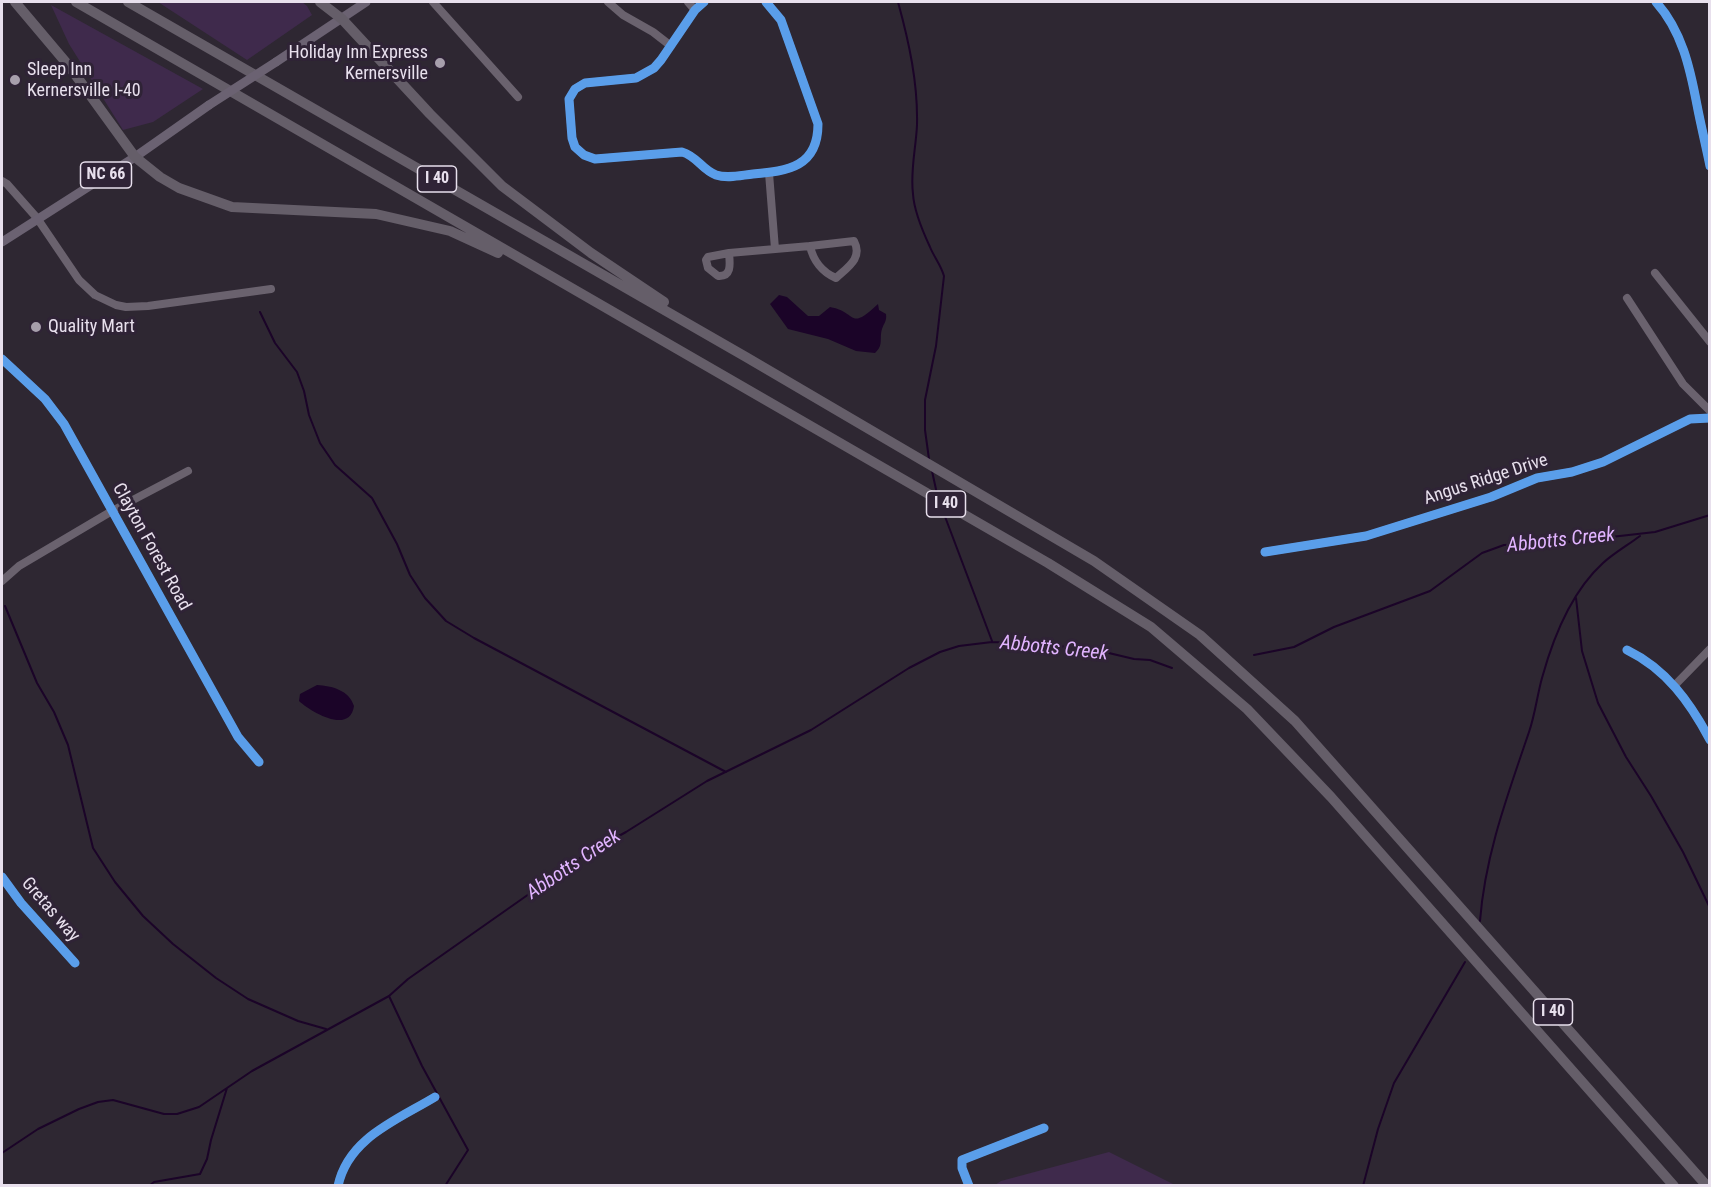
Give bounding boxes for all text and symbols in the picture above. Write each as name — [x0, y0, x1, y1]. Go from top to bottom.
place label: Holiday Inn Express Kernersville — [289, 42, 428, 84]
marker: Holiday Inn Express Kernersville — [433, 56, 447, 70]
place label: Sleep Inn Kernersville I-40 — [27, 59, 141, 101]
marker: Sleep Inn Kernersville I-40 — [8, 73, 22, 87]
road number: NC 66 — [80, 162, 132, 188]
road number: I 40 — [418, 166, 456, 192]
place label: Quality Mart — [48, 316, 135, 338]
marker: Quality Mart — [29, 320, 43, 334]
street label: Angus Ridge Drive — [1421, 450, 1551, 510]
street label: Clayton Forest Road — [107, 479, 195, 615]
road number: I 40 — [926, 491, 966, 517]
water label: Abbotts Creek — [1506, 523, 1616, 559]
water label: Abbotts Creek — [999, 631, 1109, 667]
water label: Abbotts Creek — [522, 825, 626, 905]
street label: Gretas way — [16, 873, 84, 947]
road number: I 40 — [1534, 999, 1572, 1025]

